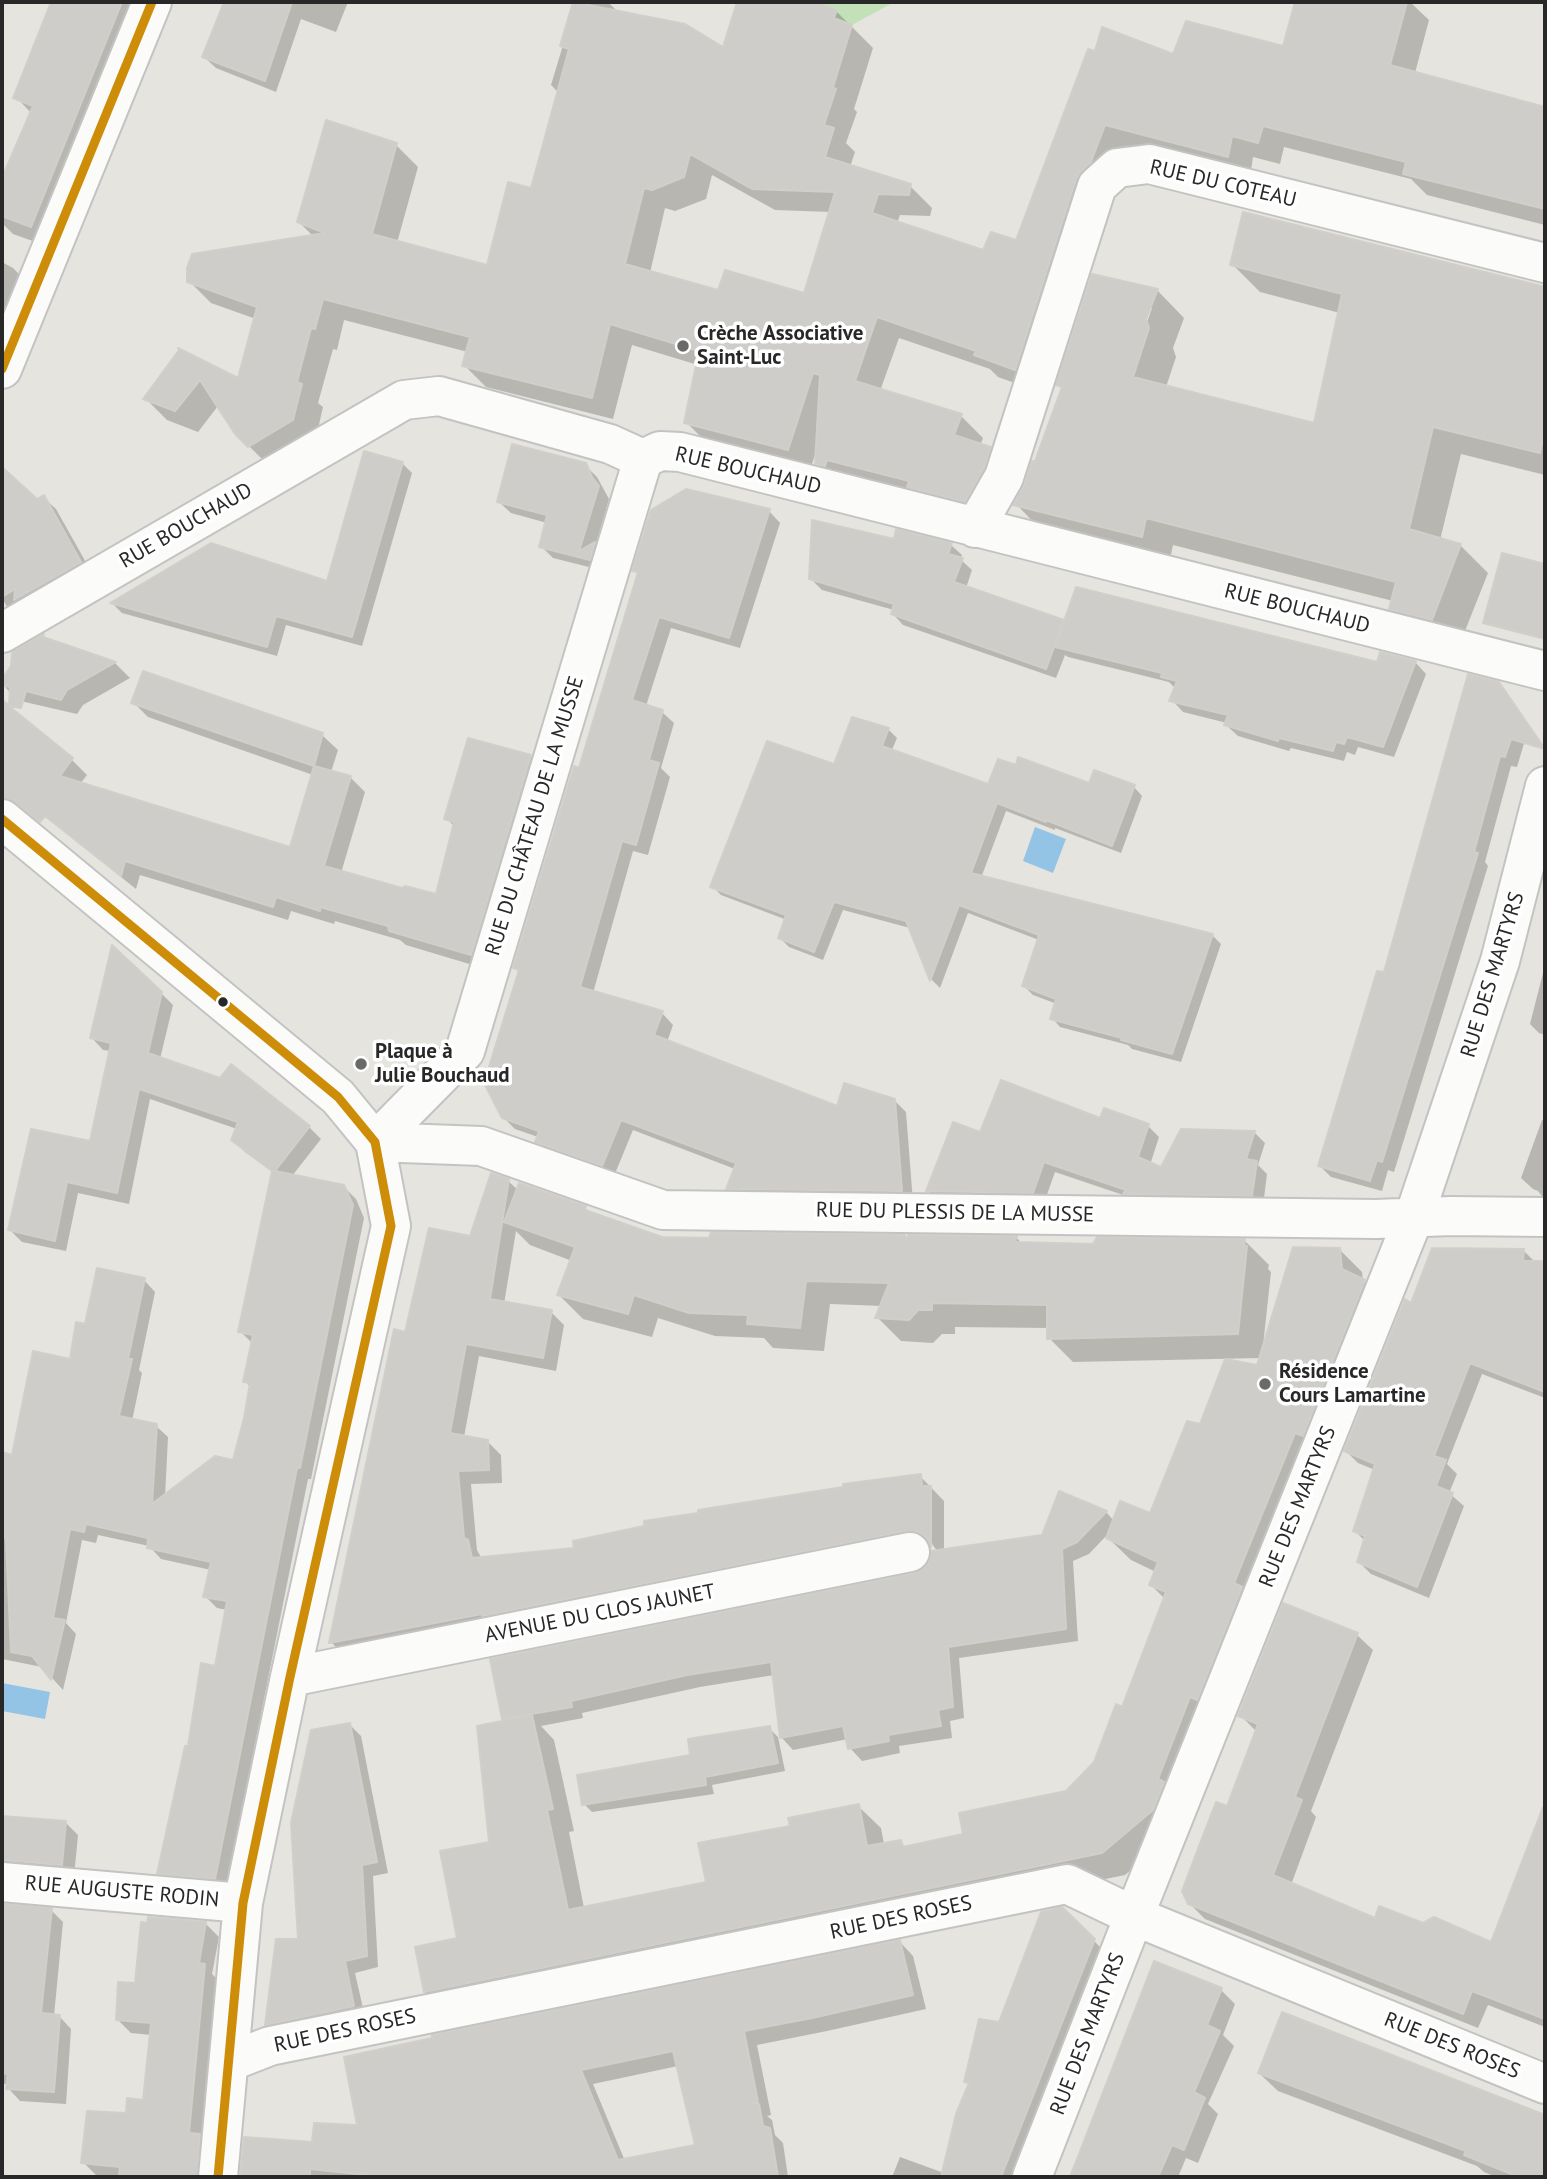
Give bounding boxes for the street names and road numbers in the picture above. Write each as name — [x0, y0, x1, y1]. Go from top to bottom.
street label: RUE DU COTEAU — [1147, 155, 1299, 213]
street label: RUE BOUCHAUD — [672, 442, 824, 500]
street label: RUE BOUCHAUD — [115, 478, 257, 574]
street label: RUE BOUCHAUD — [1222, 579, 1372, 639]
street label: RUE DU CHÂTEAU DE LA MUSSE — [480, 673, 590, 959]
street label: RUE DES MARTYRS — [1456, 889, 1530, 1061]
street label: RUE DU PLESSIS DE LA MUSSE — [816, 1198, 1094, 1228]
street label: RUE DES MARTYRS — [1254, 1423, 1342, 1591]
street label: AVENUE DU CLOS JAUNET — [483, 1579, 717, 1649]
street label: RUE AUGUSTE RODIN — [24, 1871, 220, 1913]
street label: RUE DES ROSES — [828, 1891, 974, 1945]
street label: RUE DES MARTYRS — [1045, 1949, 1131, 2119]
street label: RUE DES ROSES — [272, 2004, 418, 2058]
street label: RUE DES ROSES — [1380, 2007, 1524, 2085]

